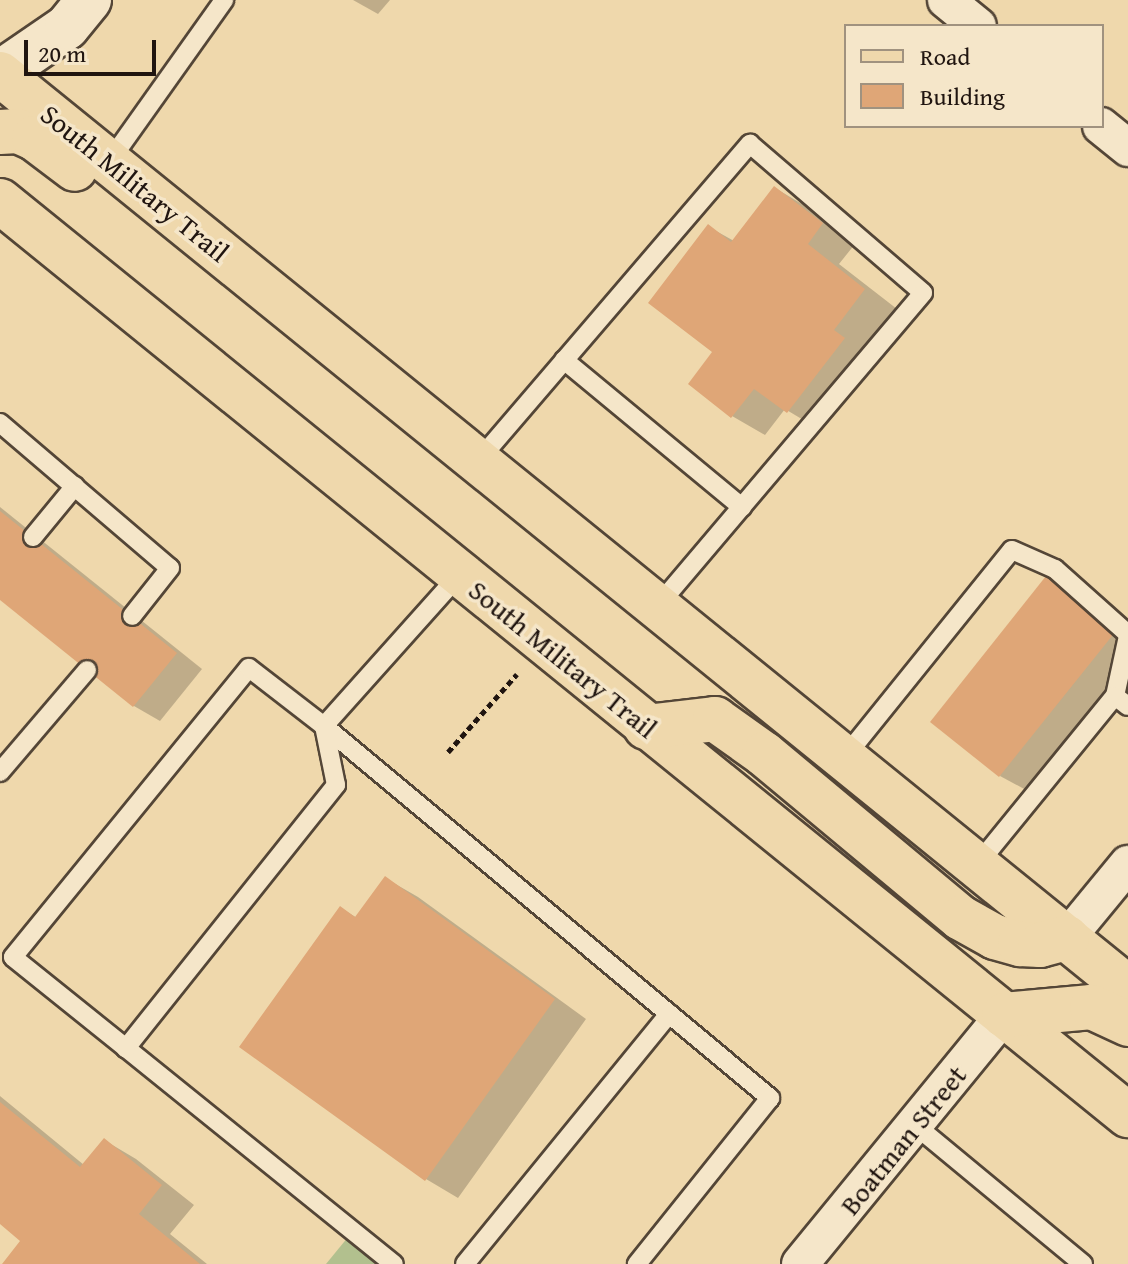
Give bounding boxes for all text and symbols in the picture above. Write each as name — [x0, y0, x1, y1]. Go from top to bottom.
scale bar — [28, 24, 160, 74]
legend — [844, 24, 1104, 128]
text: 20 m — [38, 36, 86, 71]
text: Road — [920, 39, 970, 74]
text: Building — [920, 79, 1005, 114]
street label: South Military Trail — [34, 97, 236, 269]
street label: South Military Trail — [462, 573, 664, 745]
street label: Boatman Street — [833, 1059, 973, 1221]

